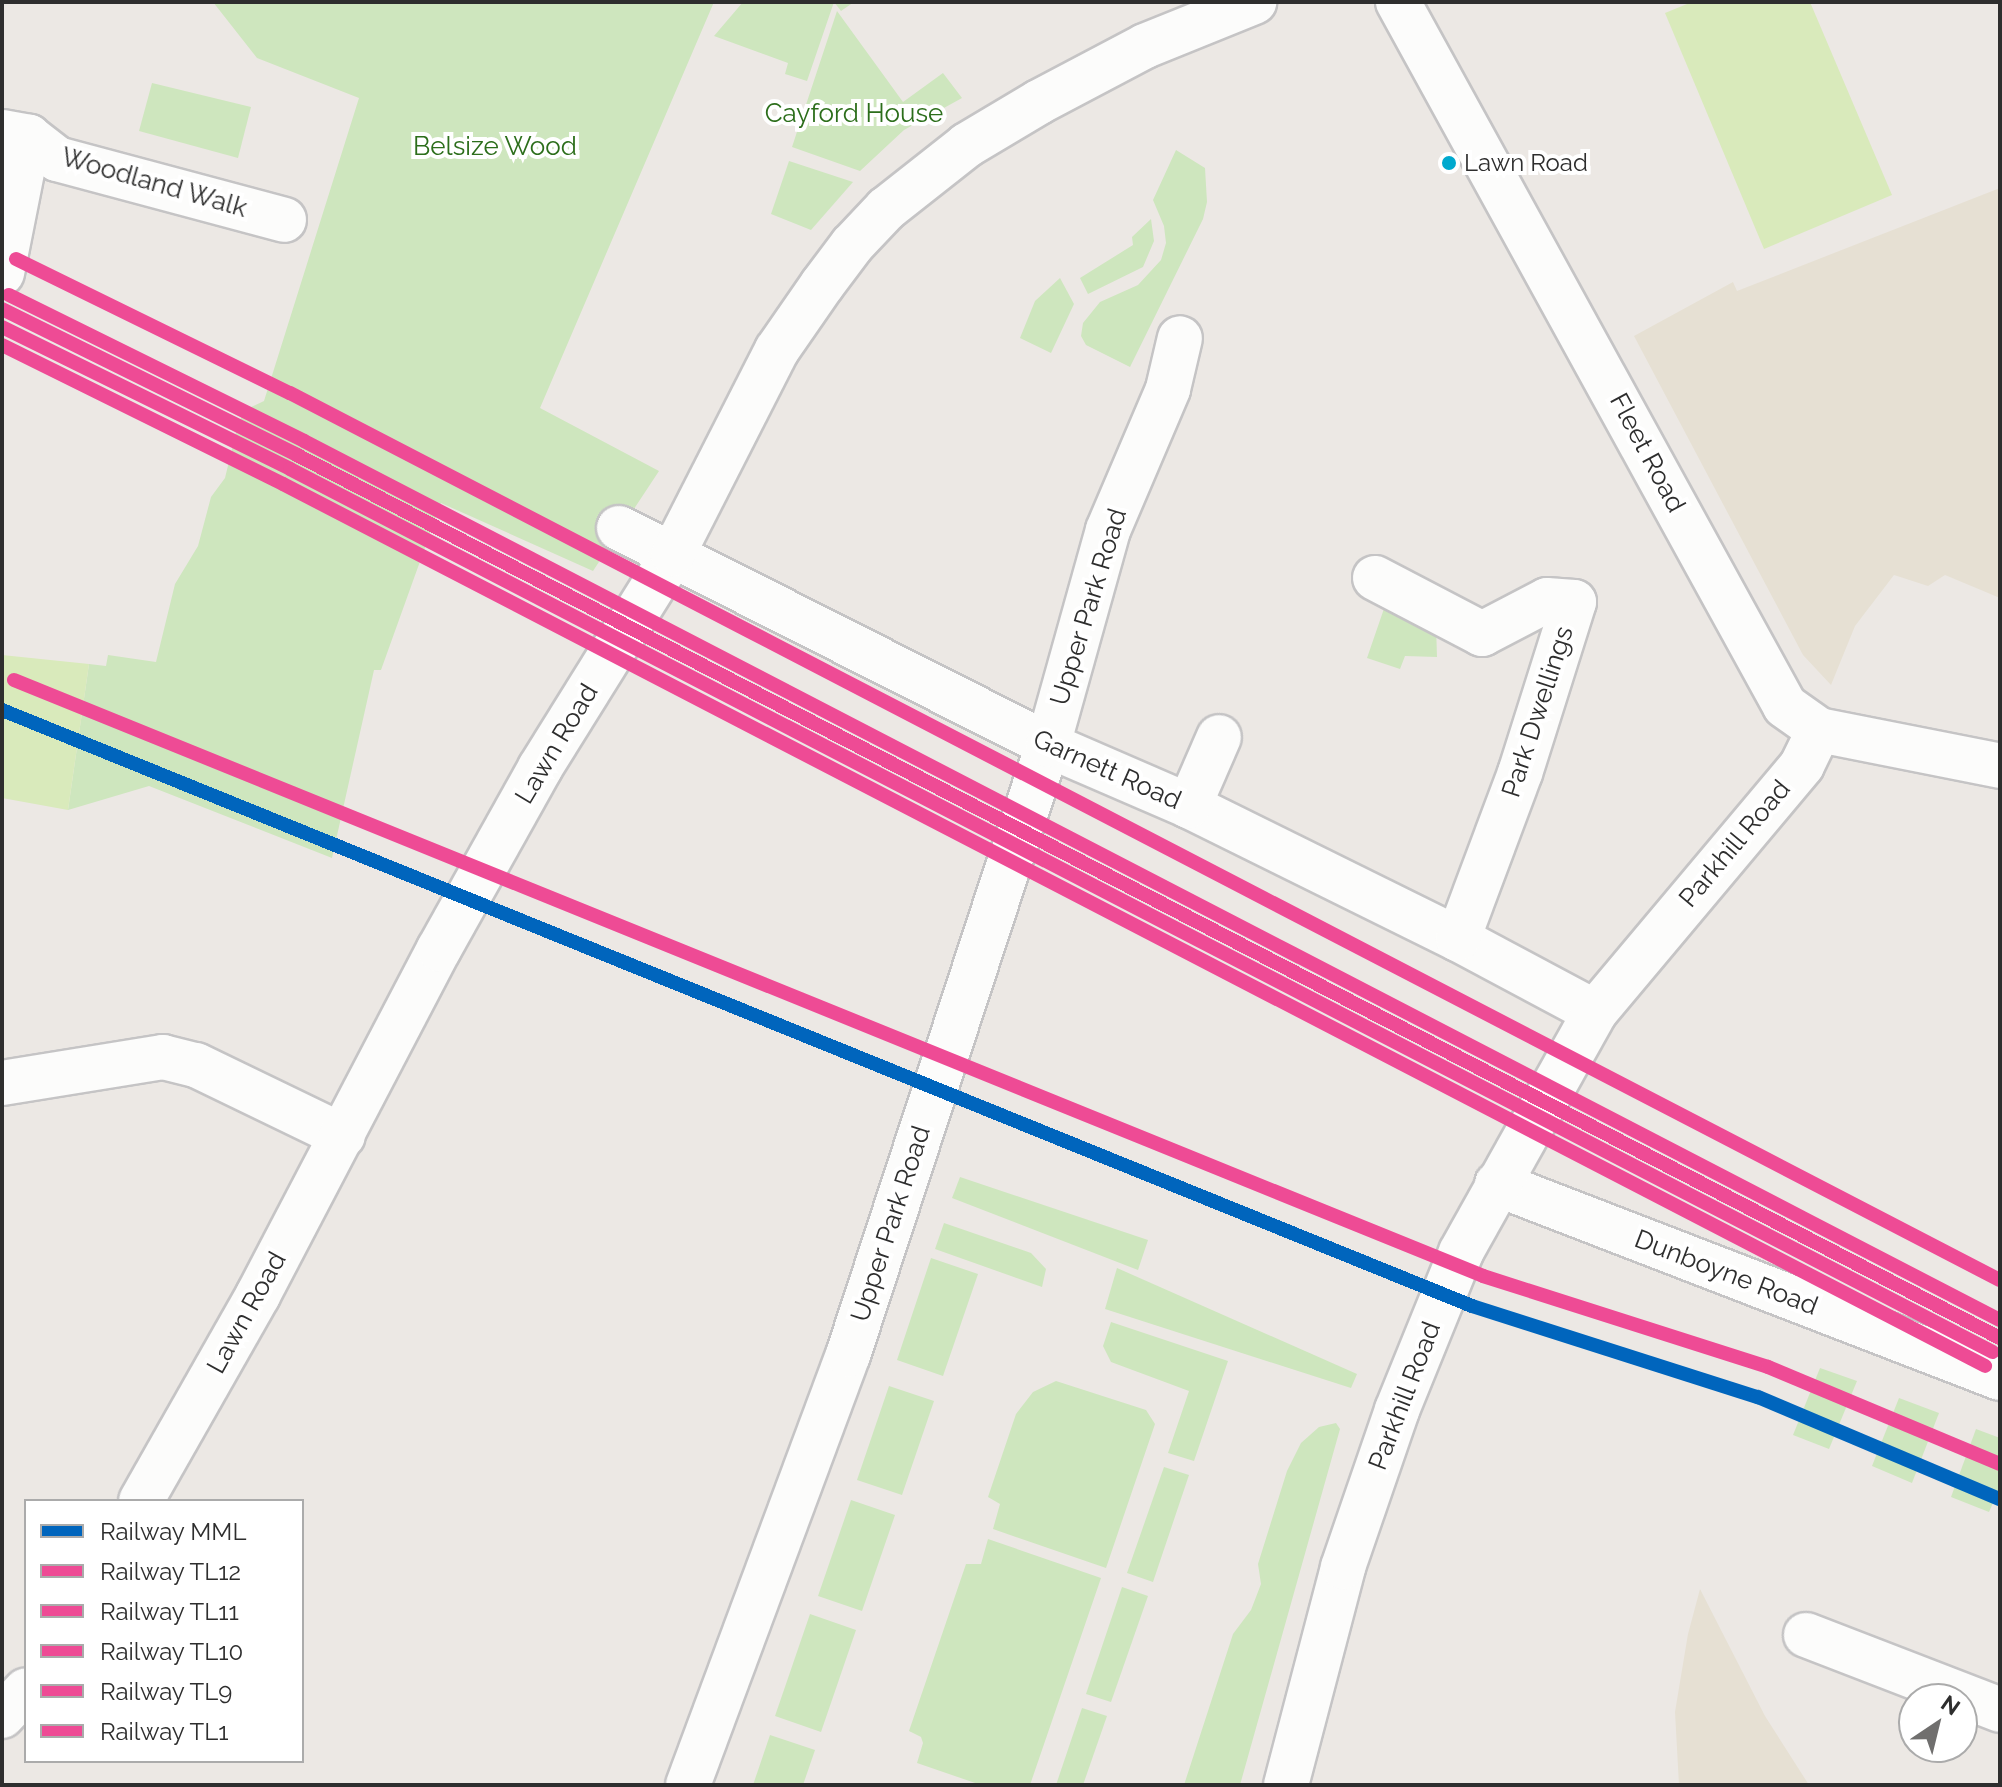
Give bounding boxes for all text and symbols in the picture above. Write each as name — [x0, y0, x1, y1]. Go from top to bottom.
park label: Cayford House — [765, 98, 943, 130]
park label: Belsize Wood — [413, 131, 577, 163]
street label: Woodland Walk — [57, 141, 251, 225]
place label: Lawn Road — [1464, 149, 1588, 177]
marker: Lawn Road — [1441, 155, 1457, 171]
street label: Fleet Road — [1603, 388, 1691, 518]
street label: Upper Park Road — [1044, 505, 1134, 709]
street label: Park Dwellings — [1496, 623, 1580, 801]
street label: Lawn Road — [509, 678, 605, 810]
street label: Garnett Road — [1028, 723, 1186, 817]
street label: Parkhill Road — [1673, 774, 1797, 914]
street label: Upper Park Road — [845, 1122, 937, 1326]
street label: Dunboyne Road — [1630, 1224, 1822, 1322]
street label: Lawn Road — [201, 1247, 293, 1379]
street label: Parkhill Road — [1362, 1317, 1448, 1475]
legend — [24, 1499, 304, 1763]
text: Railway MML — [100, 1517, 246, 1546]
text: Railway TL12 — [100, 1557, 241, 1586]
text: Railway TL11 — [100, 1597, 239, 1626]
text: Railway TL10 — [100, 1637, 243, 1666]
text: Railway TL9 — [100, 1677, 232, 1706]
north arrow — [1898, 1683, 1978, 1763]
text: N — [1936, 1690, 1965, 1720]
text: Railway TL1 — [100, 1717, 229, 1746]

